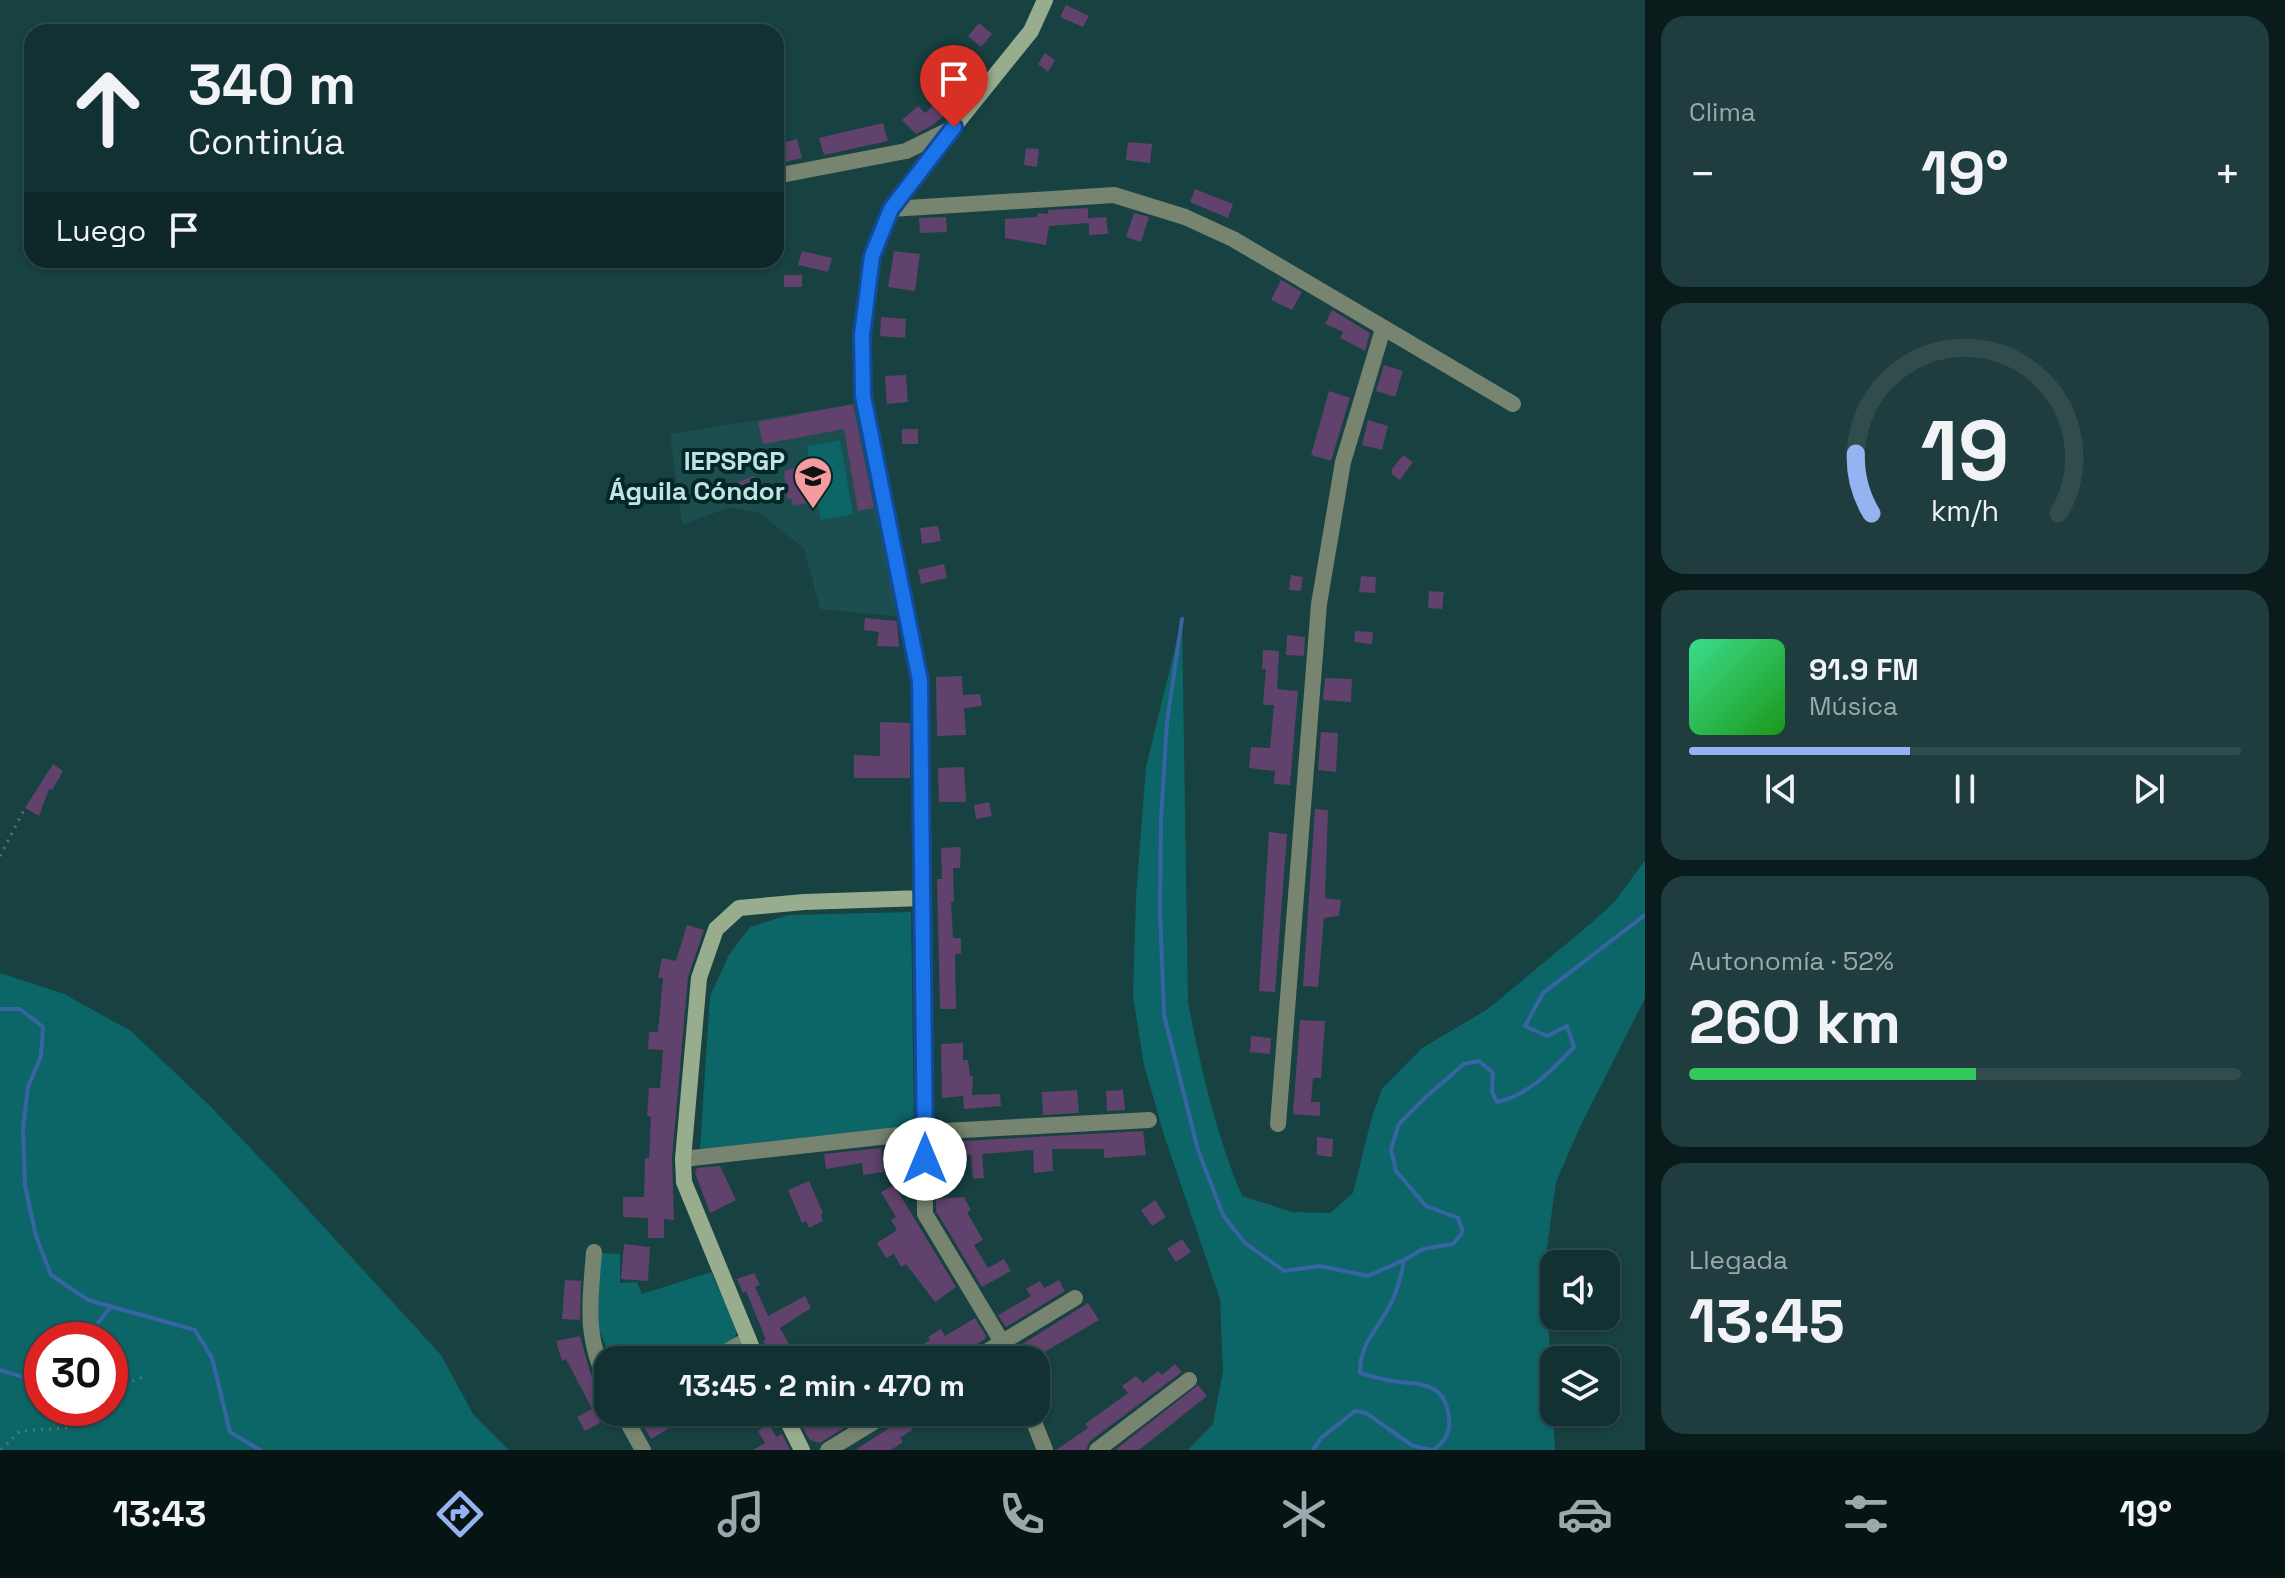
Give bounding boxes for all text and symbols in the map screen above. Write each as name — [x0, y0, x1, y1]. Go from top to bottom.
pin — [920, 45, 988, 127]
text: 340 m — [188, 49, 356, 120]
icon: ahead — [56, 56, 160, 160]
icon: arrive — [932, 57, 976, 101]
text: Clima — [1689, 95, 1756, 129]
text: Continúa — [188, 119, 345, 165]
text: 19° — [1921, 135, 2009, 212]
text: − — [1689, 146, 1716, 202]
text: + — [2214, 146, 2241, 202]
icon: arrive — [162, 208, 206, 252]
text: Luego — [56, 211, 146, 250]
text: 19 — [1920, 398, 2010, 504]
place label: IEPSPGP Águila Cóndor — [609, 444, 785, 508]
school or university icon: IEPSPGP Águila Cóndor — [792, 455, 834, 510]
text: km/h — [1931, 493, 1999, 529]
text: 91.9 FM — [1809, 650, 1919, 689]
text: Música — [1809, 689, 1898, 723]
icon: previous — [1759, 767, 1803, 811]
icon: pause — [1943, 767, 1987, 811]
icon: next — [2127, 767, 2171, 811]
text: Autonomía · 52% — [1689, 944, 1894, 978]
text: 260 km — [1689, 984, 1901, 1061]
position arrow — [883, 1117, 967, 1201]
text: Llegada — [1689, 1243, 1788, 1277]
map controls — [1540, 1250, 1620, 1426]
button: sound — [1540, 1250, 1620, 1330]
text: 13:45 — [1689, 1283, 1845, 1360]
speed limit sign: 30 — [24, 1322, 128, 1426]
button: layers — [1540, 1346, 1620, 1426]
text: 13:45 · 2 min · 470 m — [679, 1366, 965, 1405]
icon: directions — [432, 1486, 488, 1542]
icon: music — [713, 1486, 769, 1542]
icon: phone — [994, 1486, 1050, 1542]
icon: climate — [1276, 1486, 1332, 1542]
icon: car — [1557, 1486, 1613, 1542]
icon: filters — [1838, 1486, 1894, 1542]
text: 13:43 — [113, 1491, 206, 1537]
text: 19° — [2120, 1491, 2172, 1537]

